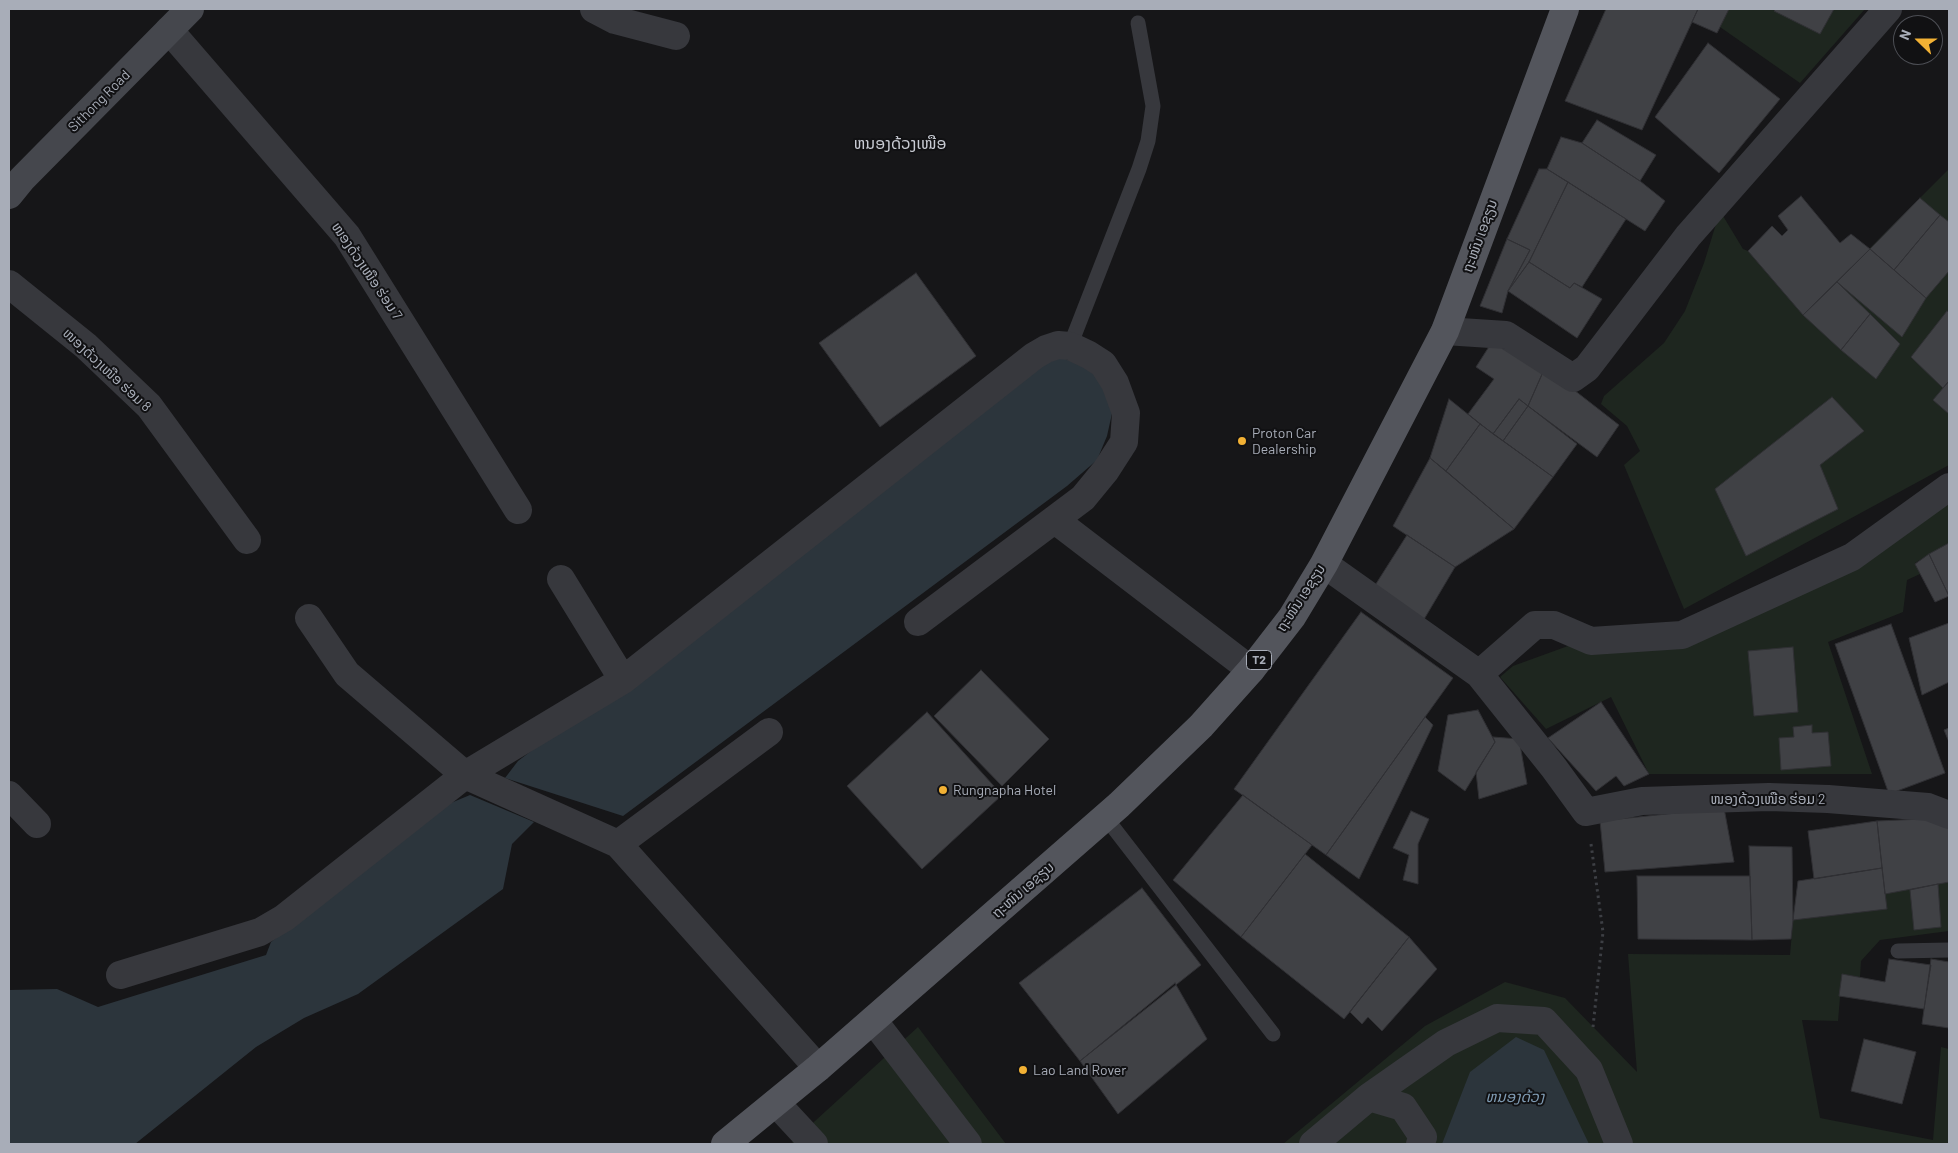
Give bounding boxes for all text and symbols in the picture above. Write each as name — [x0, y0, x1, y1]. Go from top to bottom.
north arrow — [1893, 15, 1943, 65]
text: N — [1895, 27, 1914, 42]
street label: Sithong Road — [65, 67, 133, 135]
district label: ຫນອງດ້ວງເໜືອ — [854, 134, 946, 154]
street label: ຖະໜົນ ເອຊຽນ — [1459, 197, 1501, 275]
street label: ໜອງດ້ວງເໜືອ ຮ່ອມ 7 — [328, 219, 406, 323]
street label: ໜອງດ້ວງເໜືອ ຮ່ອມ 8 — [59, 325, 155, 415]
place label: Proton Car Dealership — [1252, 425, 1317, 458]
marker: Proton Car Dealership — [1236, 435, 1248, 447]
street label: ຖະໜົນ ເອຊຽນ — [1273, 561, 1329, 635]
road number: T2 — [1246, 650, 1272, 670]
place label: Rungnapha Hotel — [953, 782, 1056, 798]
marker: Rungnapha Hotel — [937, 784, 949, 796]
street label: ໜອງດ້ວງເໜືອ ຮ່ອມ 2 — [1711, 791, 1825, 807]
street label: ຖະໜົນ ເອຊຽນ — [989, 859, 1057, 921]
place label: Lao Land Rover — [1033, 1062, 1126, 1078]
marker: Lao Land Rover — [1017, 1064, 1029, 1076]
water label: ຫນອງດ້ວງ — [1486, 1088, 1544, 1106]

